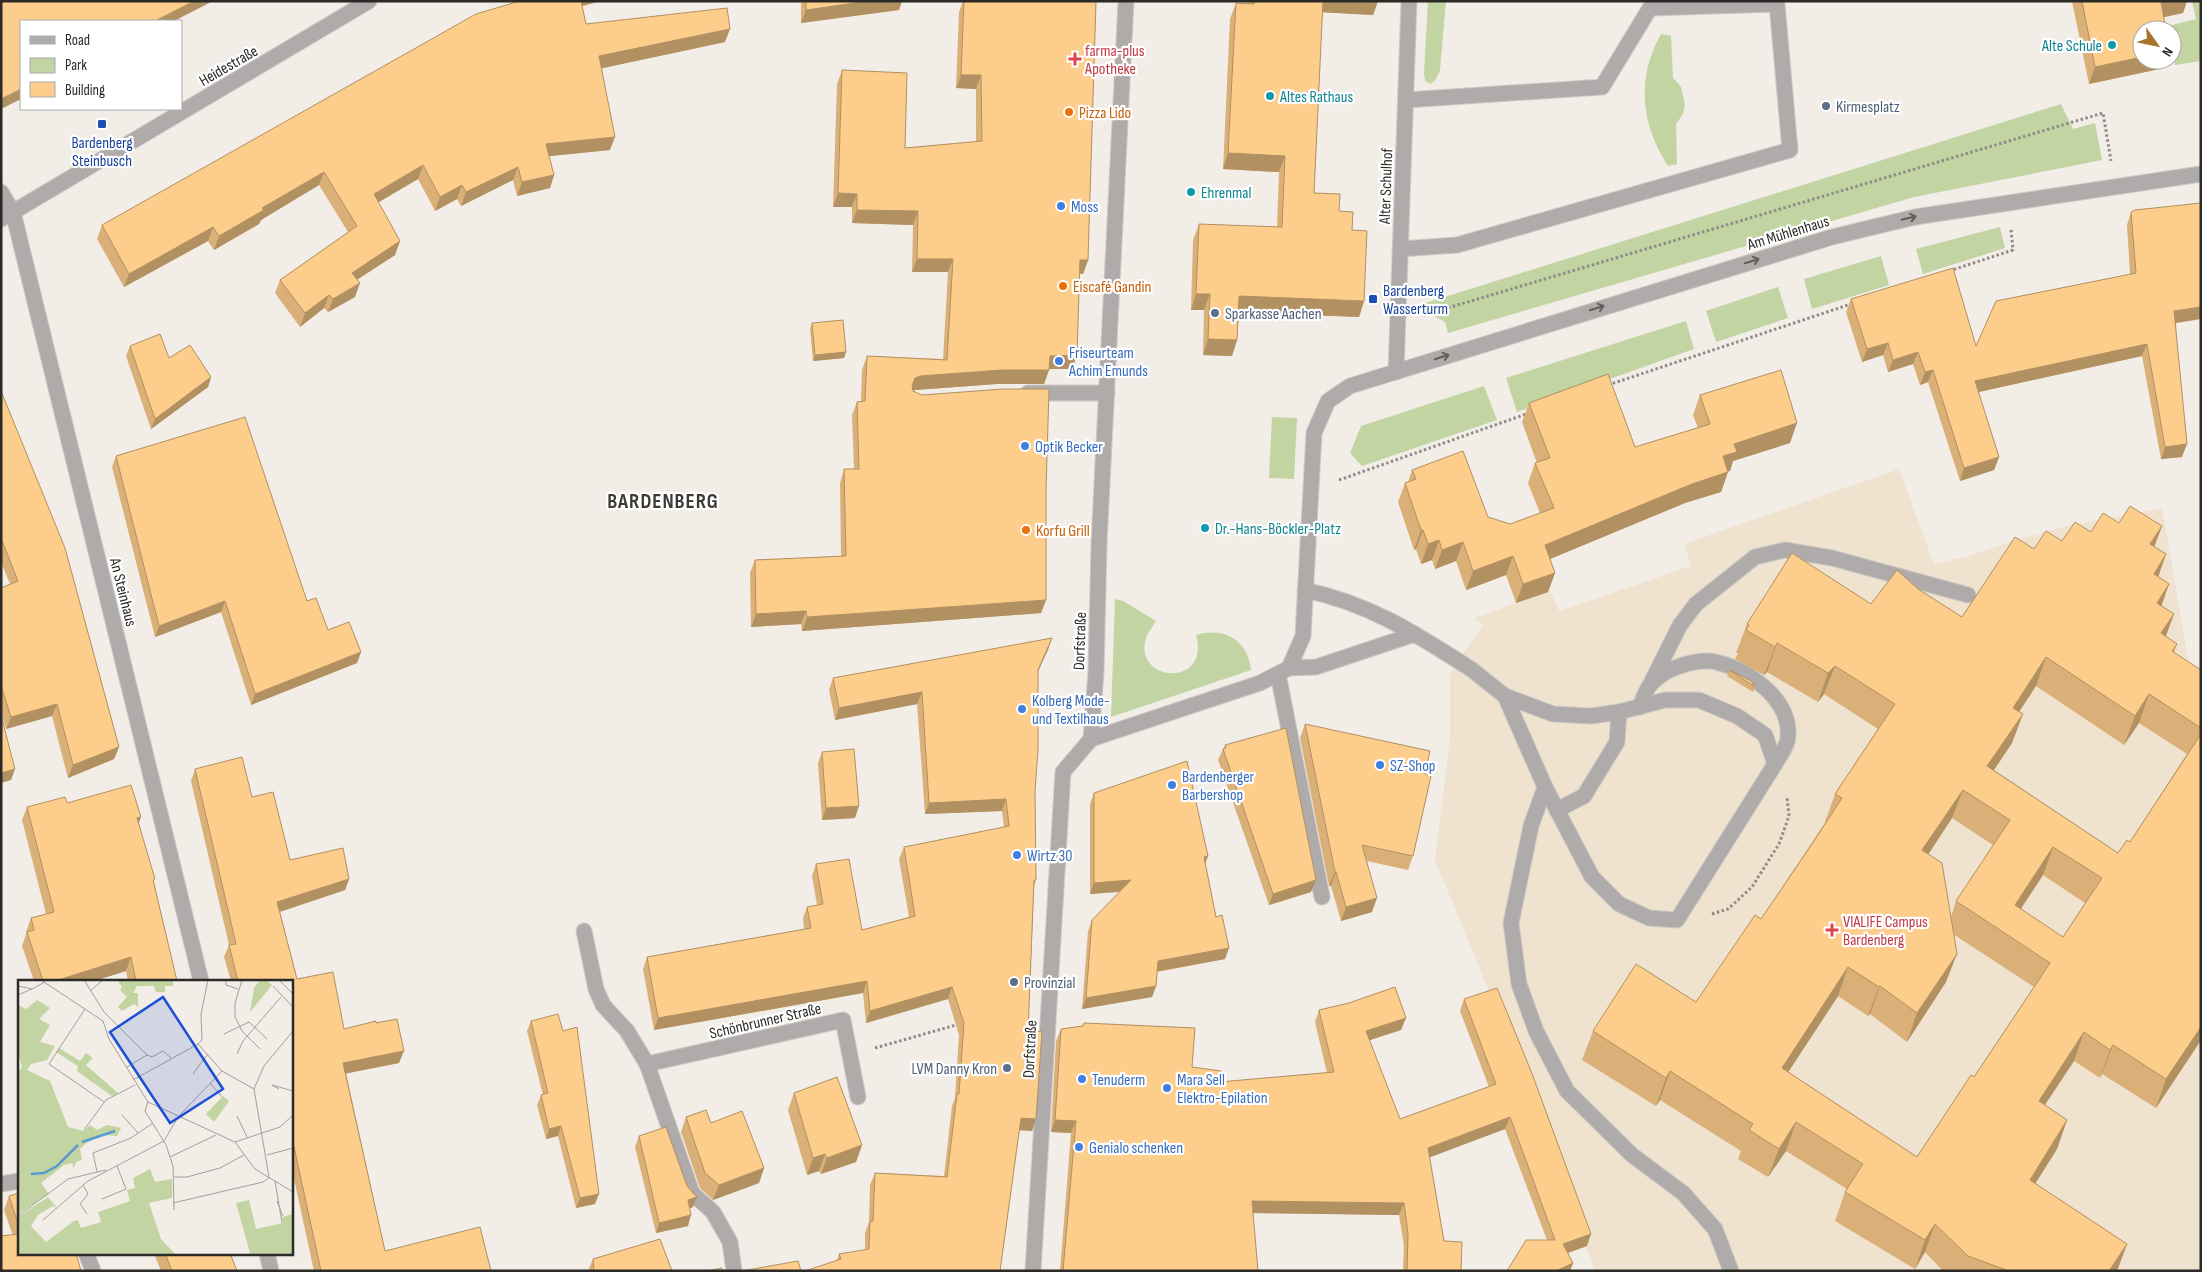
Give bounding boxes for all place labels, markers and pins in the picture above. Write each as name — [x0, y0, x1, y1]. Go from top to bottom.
place label: Alte Schule — [2041, 37, 2102, 56]
marker: Alte Schule — [2106, 39, 2118, 51]
place label: farma-plus Apotheke — [1084, 42, 1145, 79]
marker: farma-plus Apotheke — [1069, 53, 1081, 65]
place label: Altes Rathaus — [1279, 88, 1353, 107]
marker: Altes Rathaus — [1264, 90, 1276, 102]
place label: Kirmesplatz — [1836, 98, 1900, 117]
marker: Kirmesplatz — [1820, 100, 1832, 112]
place label: Pizza Lido — [1079, 104, 1131, 123]
marker: Pizza Lido — [1063, 106, 1075, 118]
marker: Bardenberg Steinbusch — [96, 118, 108, 130]
place label: Bardenberg Steinbusch — [71, 134, 133, 171]
place label: Ehrenmal — [1201, 184, 1251, 203]
marker: Ehrenmal — [1185, 186, 1197, 198]
place label: Moss — [1071, 198, 1099, 217]
marker: Moss — [1055, 200, 1067, 212]
place label: Eiscafé Gandin — [1073, 278, 1151, 297]
marker: Eiscafé Gandin — [1057, 280, 1069, 292]
place label: Bardenberg Wasserturm — [1383, 282, 1448, 319]
marker: Bardenberg Wasserturm — [1367, 293, 1379, 305]
place label: Sparkasse Aachen — [1225, 305, 1322, 324]
marker: Sparkasse Aachen — [1209, 307, 1221, 319]
place label: Friseurteam Achim Emunds — [1068, 344, 1148, 381]
marker: Friseurteam Achim Emunds — [1053, 355, 1065, 367]
place label: Optik Becker — [1035, 438, 1103, 457]
marker: Optik Becker — [1019, 440, 1031, 452]
place label: Dr.-Hans-Böckler-Platz — [1215, 520, 1341, 539]
place label: Korfu Grill — [1036, 522, 1090, 541]
marker: Dr.-Hans-Böckler-Platz — [1199, 522, 1211, 534]
marker: Korfu Grill — [1020, 524, 1032, 536]
place label: Kolberg Mode- und Textilhaus — [1032, 692, 1110, 729]
marker: Kolberg Mode- und Textilhaus — [1016, 703, 1028, 715]
place label: SZ-Shop — [1390, 757, 1435, 776]
marker: SZ-Shop — [1374, 759, 1386, 771]
place label: Bardenberger Barbershop — [1182, 768, 1255, 805]
marker: Bardenberger Barbershop — [1166, 779, 1178, 791]
place label: Wirtz 30 — [1027, 847, 1072, 866]
marker: Wirtz 30 — [1011, 849, 1023, 861]
place label: VIALIFE Campus Bardenberg — [1843, 913, 1928, 950]
marker: VIALIFE Campus Bardenberg — [1825, 923, 1839, 937]
place label: Provinzial — [1024, 974, 1075, 993]
marker: Provinzial — [1008, 976, 1020, 988]
place label: LVM Danny Kron — [911, 1060, 997, 1079]
marker: LVM Danny Kron — [1001, 1062, 1013, 1074]
place label: Tenuderm — [1092, 1071, 1145, 1090]
place label: Mara Sell Elektro-Epilation — [1177, 1071, 1268, 1108]
marker: Tenuderm — [1076, 1073, 1088, 1085]
marker: Mara Sell Elektro-Epilation — [1161, 1082, 1173, 1094]
place label: Genialo schenken — [1089, 1139, 1183, 1158]
marker: Genialo schenken — [1073, 1141, 1085, 1153]

